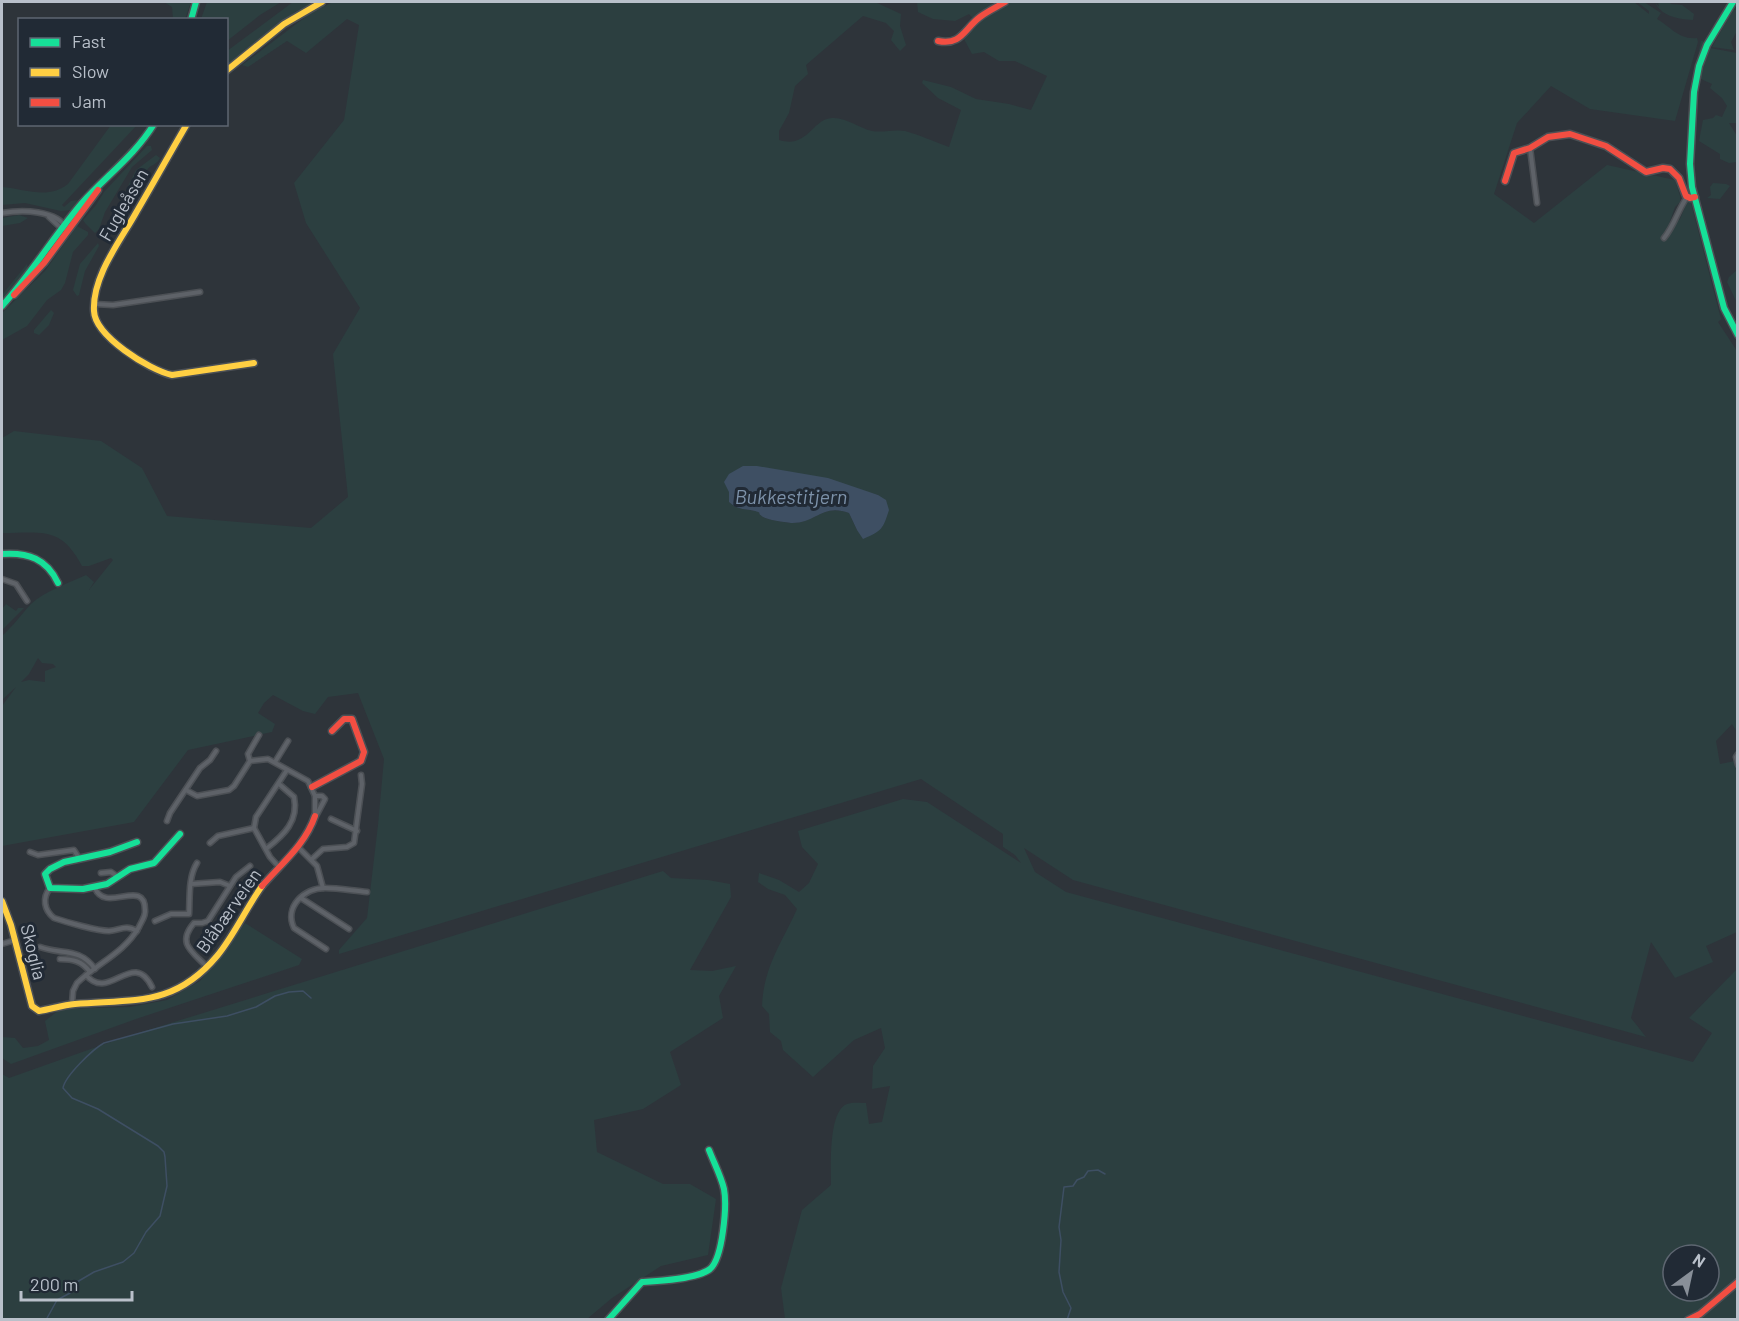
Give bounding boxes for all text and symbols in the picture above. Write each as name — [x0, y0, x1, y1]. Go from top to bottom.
legend — [18, 18, 228, 126]
text: Fast — [72, 30, 106, 52]
text: Slow — [72, 60, 109, 82]
text: Jam — [72, 90, 106, 112]
street label: Fugleåsen — [94, 164, 153, 245]
water label: Bukkestitjern — [735, 484, 847, 508]
street label: Blåbærveien — [191, 864, 265, 957]
street label: Skoglia — [16, 922, 51, 982]
north arrow — [1661, 1243, 1721, 1303]
text: N — [1690, 1249, 1709, 1271]
scale bar — [21, 1264, 132, 1302]
text: 200 m — [30, 1273, 78, 1295]

